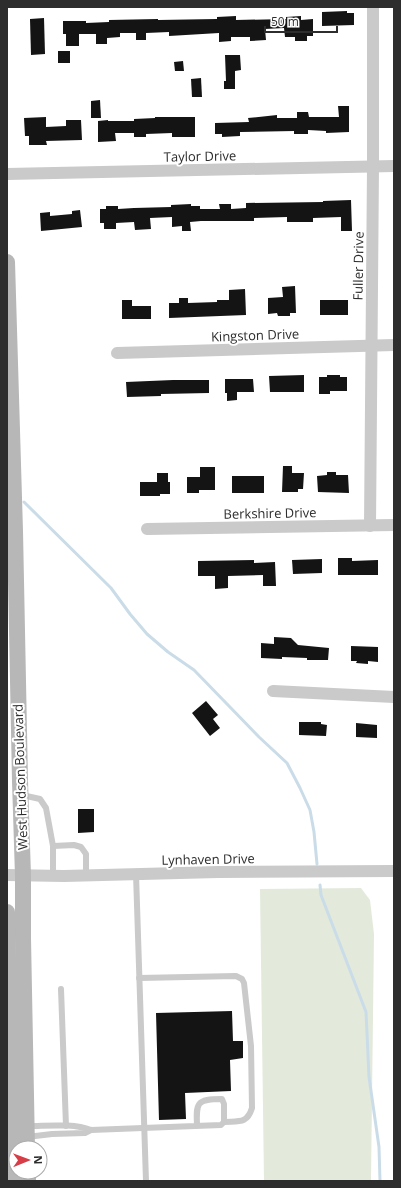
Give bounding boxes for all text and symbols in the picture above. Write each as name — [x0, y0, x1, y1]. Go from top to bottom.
scale bar — [265, 8, 337, 34]
text: 50 m — [271, 13, 299, 30]
street label: Taylor Drive — [164, 146, 236, 166]
street label: Fuller Drive — [348, 231, 368, 301]
street label: Kingston Drive — [211, 324, 299, 346]
street label: Berkshire Drive — [223, 503, 317, 523]
street label: West Hudson Boulevard — [8, 704, 32, 850]
street label: Lynhaven Drive — [161, 849, 255, 869]
north arrow — [8, 1140, 48, 1180]
text: N — [31, 1155, 46, 1164]

